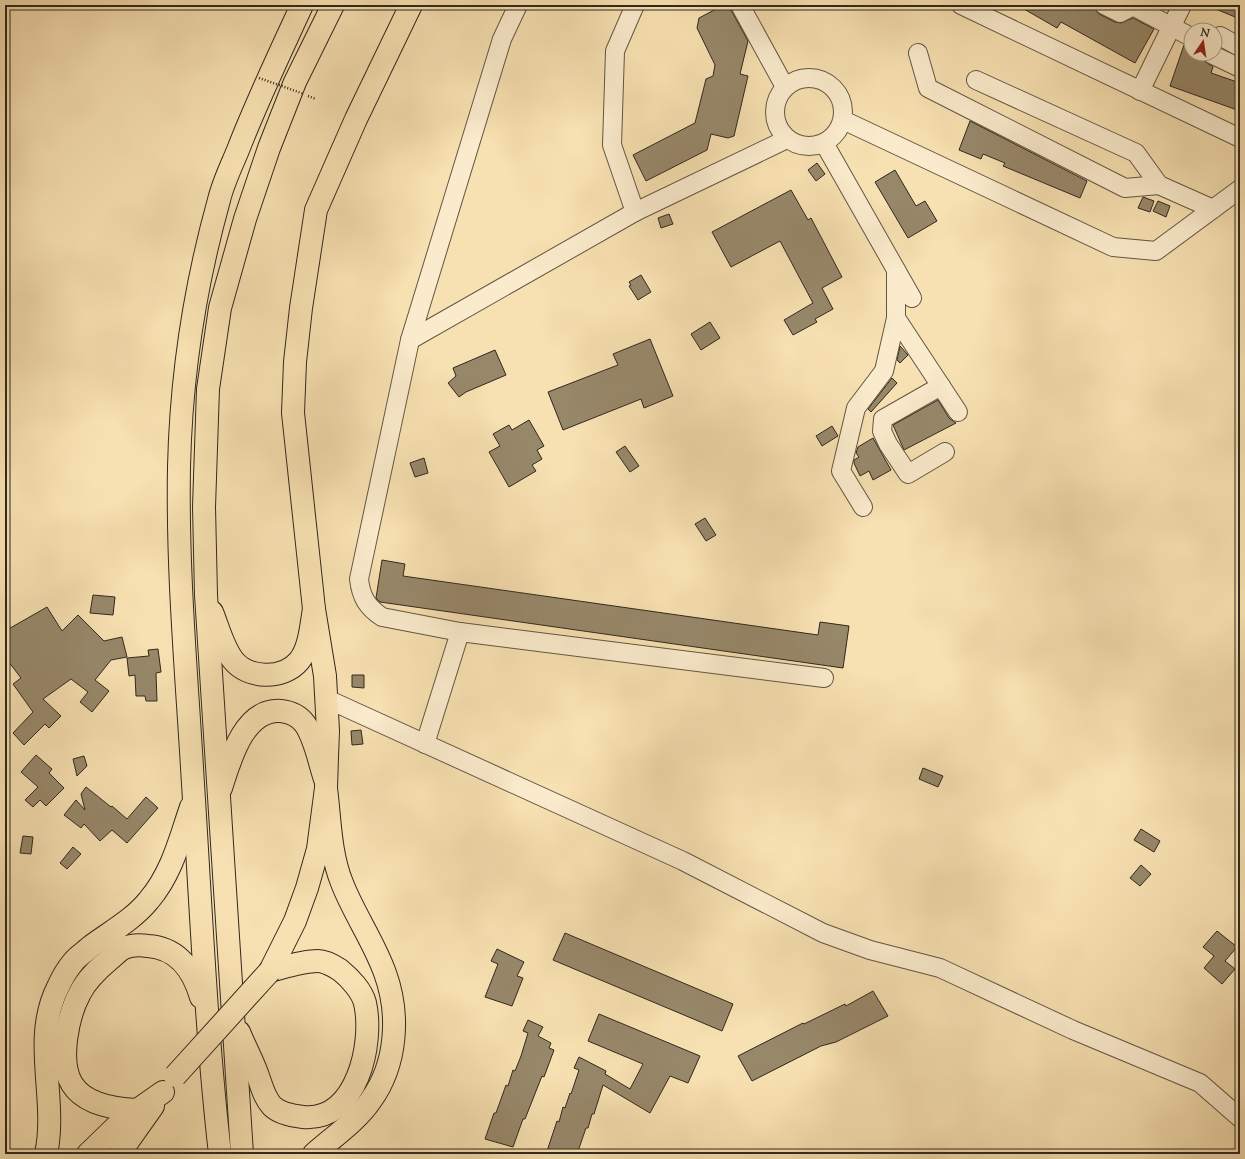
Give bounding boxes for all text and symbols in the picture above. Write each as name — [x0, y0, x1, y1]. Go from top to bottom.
north arrow — [1183, 22, 1223, 62]
text: N — [1198, 24, 1211, 42]

